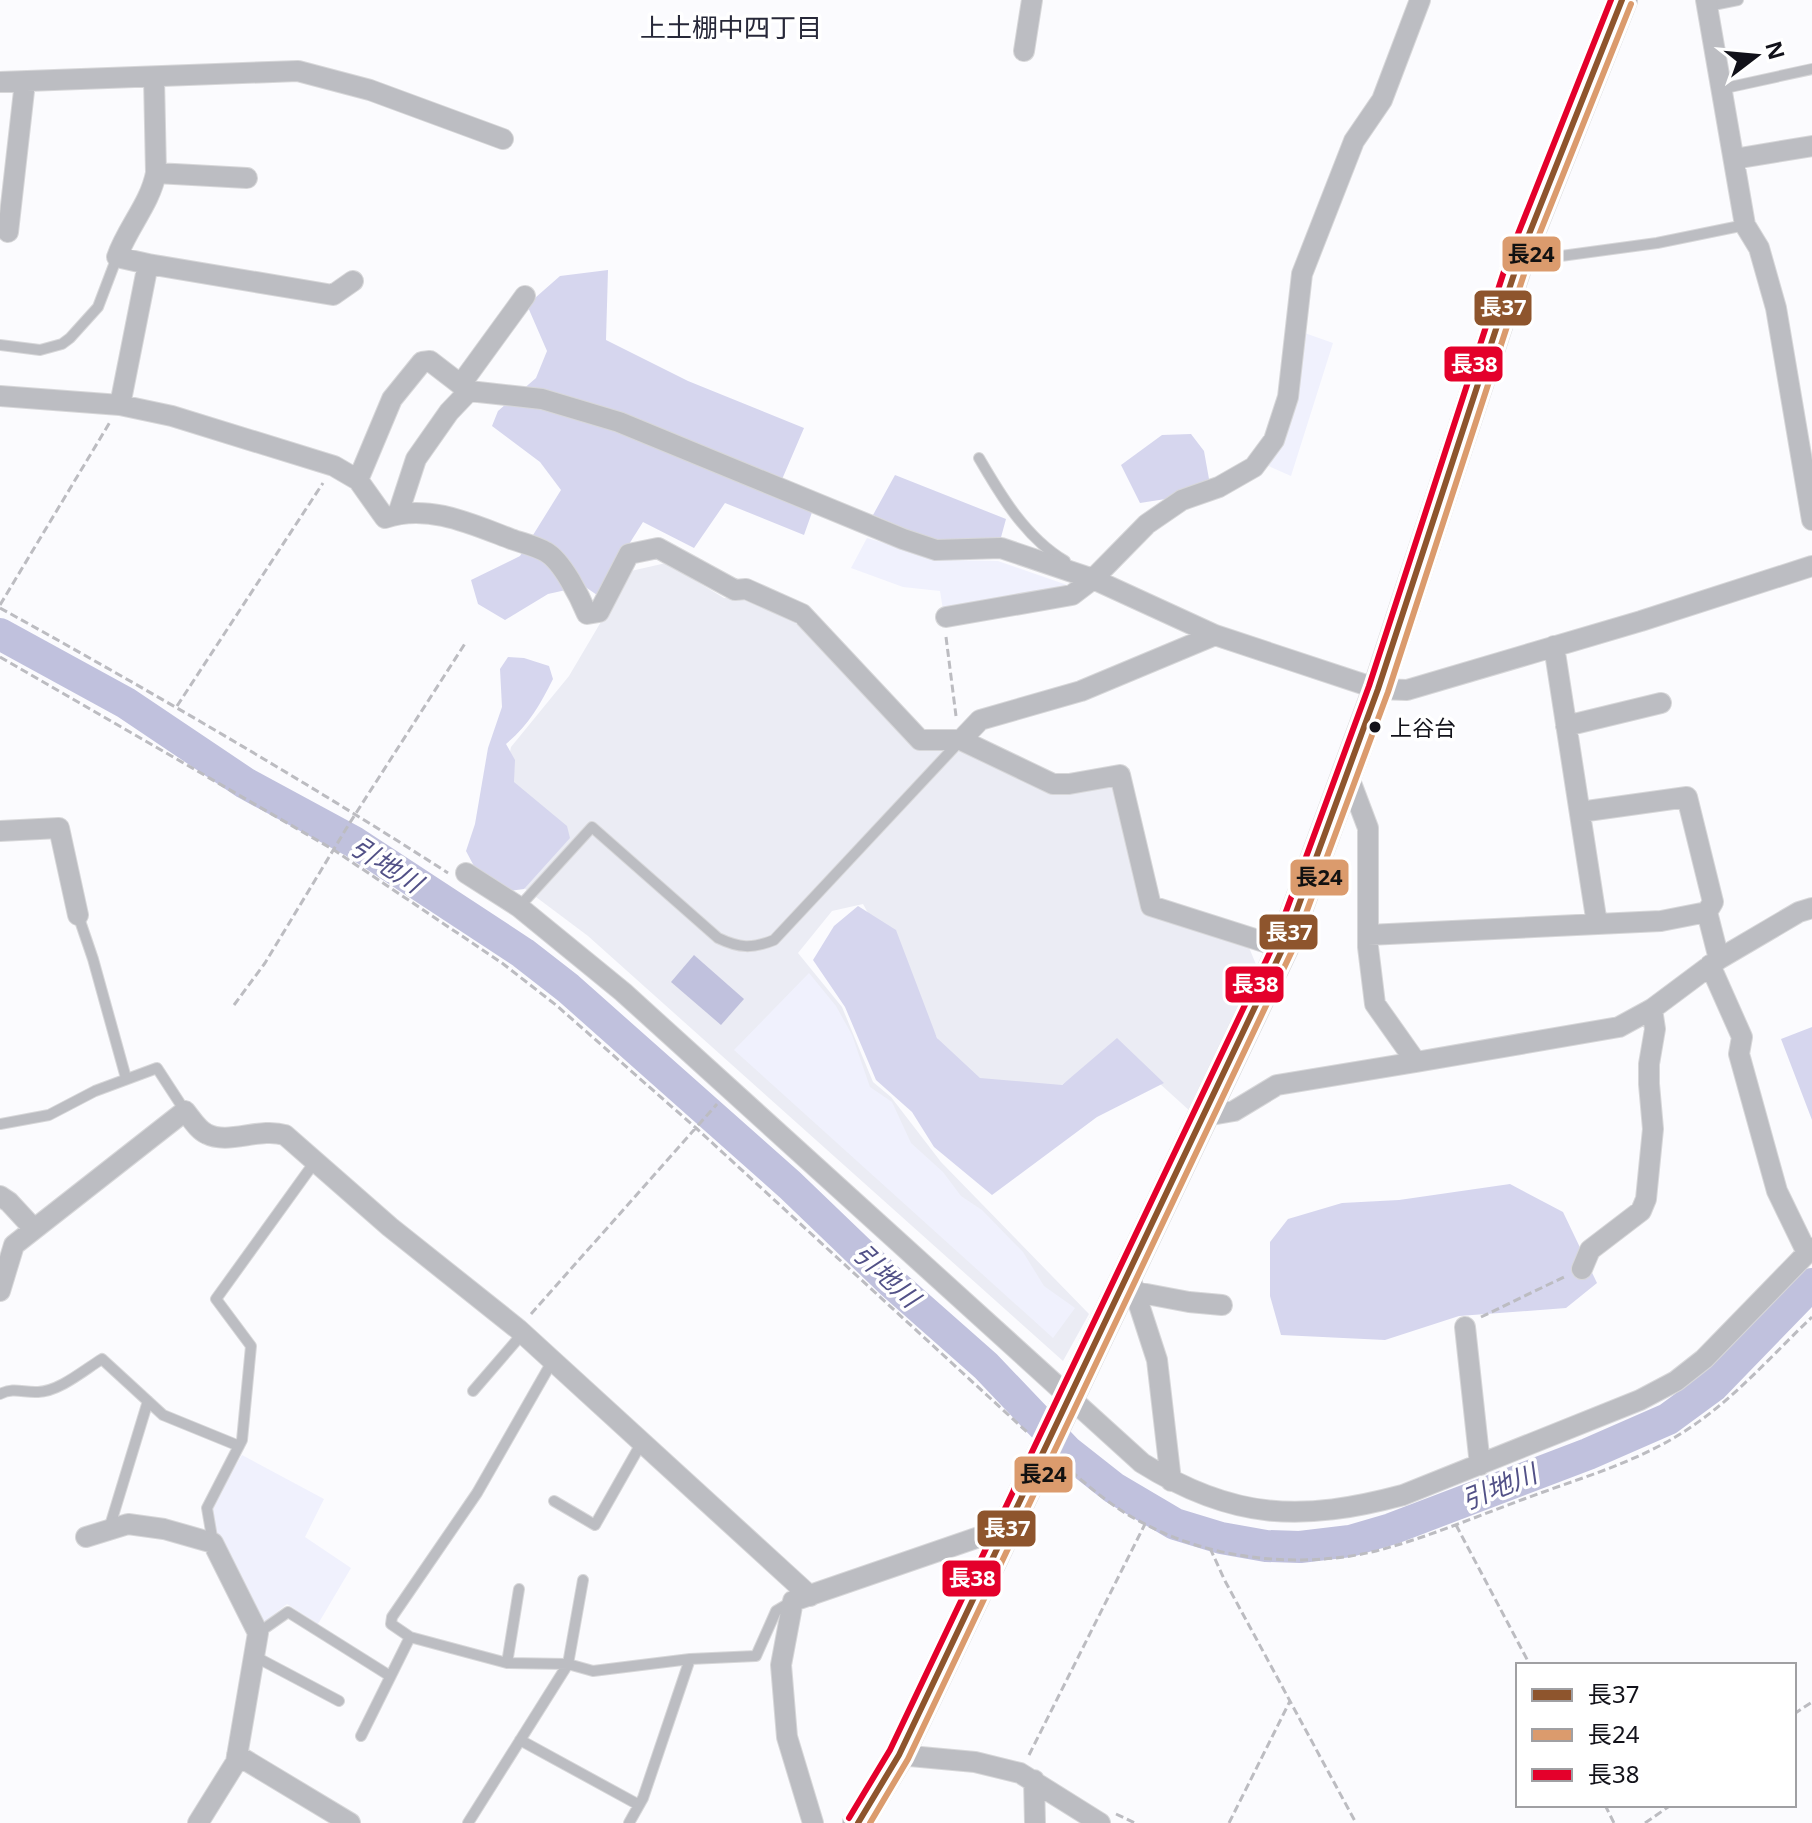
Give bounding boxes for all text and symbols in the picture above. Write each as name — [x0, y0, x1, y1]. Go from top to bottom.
district label: 上土棚中四丁目 — [640, 9, 822, 45]
north arrow — [1716, 16, 1796, 96]
text: N — [1759, 37, 1793, 63]
line badge: 長24 — [1501, 235, 1562, 273]
text: 長24 — [1507, 238, 1555, 268]
line badge: 長37 — [1473, 289, 1533, 327]
text: 長37 — [1479, 291, 1527, 321]
line badge: 長38 — [1443, 345, 1504, 383]
text: 長38 — [1450, 348, 1498, 378]
place label: 上谷台 — [1390, 712, 1456, 742]
marker: 上谷台 — [1367, 719, 1383, 735]
water label: 引地川 — [344, 828, 432, 902]
line badge: 長24 — [1289, 858, 1350, 897]
text: 長24 — [1295, 861, 1343, 891]
line badge: 長37 — [1258, 913, 1319, 951]
text: 長37 — [1265, 916, 1313, 946]
line badge: 長38 — [1224, 965, 1285, 1004]
text: 長38 — [1231, 968, 1279, 998]
water label: 引地川 — [846, 1235, 930, 1317]
water label: 引地川 — [1456, 1454, 1545, 1517]
line badge: 長24 — [1013, 1455, 1074, 1494]
text: 長24 — [1019, 1458, 1067, 1488]
line badge: 長37 — [976, 1509, 1037, 1548]
text: 長37 — [983, 1512, 1031, 1542]
line badge: 長38 — [941, 1559, 1002, 1598]
text: 長38 — [948, 1562, 996, 1592]
legend — [1516, 1663, 1796, 1807]
text: 長37 — [1588, 1677, 1639, 1710]
text: 長24 — [1588, 1717, 1640, 1750]
text: 長38 — [1588, 1757, 1639, 1790]

